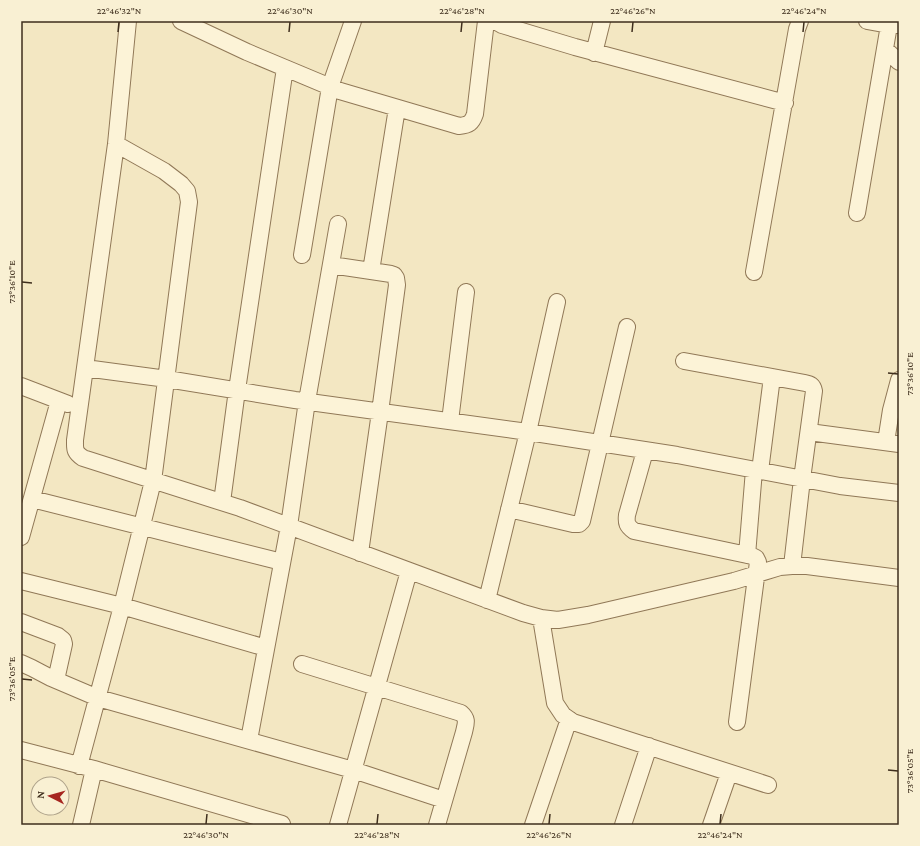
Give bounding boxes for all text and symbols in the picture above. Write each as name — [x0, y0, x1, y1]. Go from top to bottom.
text: 22°46'32"N — [97, 5, 142, 16]
text: 22°46'30"N — [267, 5, 313, 16]
text: 22°46'28"N — [439, 5, 485, 16]
text: 22°46'26"N — [610, 5, 656, 16]
text: 22°46'24"N — [781, 5, 827, 16]
text: 73°36'10"E — [6, 260, 17, 304]
text: 73°36'10"E — [904, 352, 915, 396]
text: 73°36'05"E — [6, 656, 17, 701]
text: 73°36'05"E — [904, 748, 915, 793]
north arrow — [30, 776, 70, 816]
text: N — [34, 790, 46, 799]
text: 22°46'30"N — [183, 829, 229, 840]
text: 22°46'28"N — [354, 829, 400, 840]
text: 22°46'26"N — [526, 829, 572, 840]
text: 22°46'24"N — [697, 829, 743, 840]

